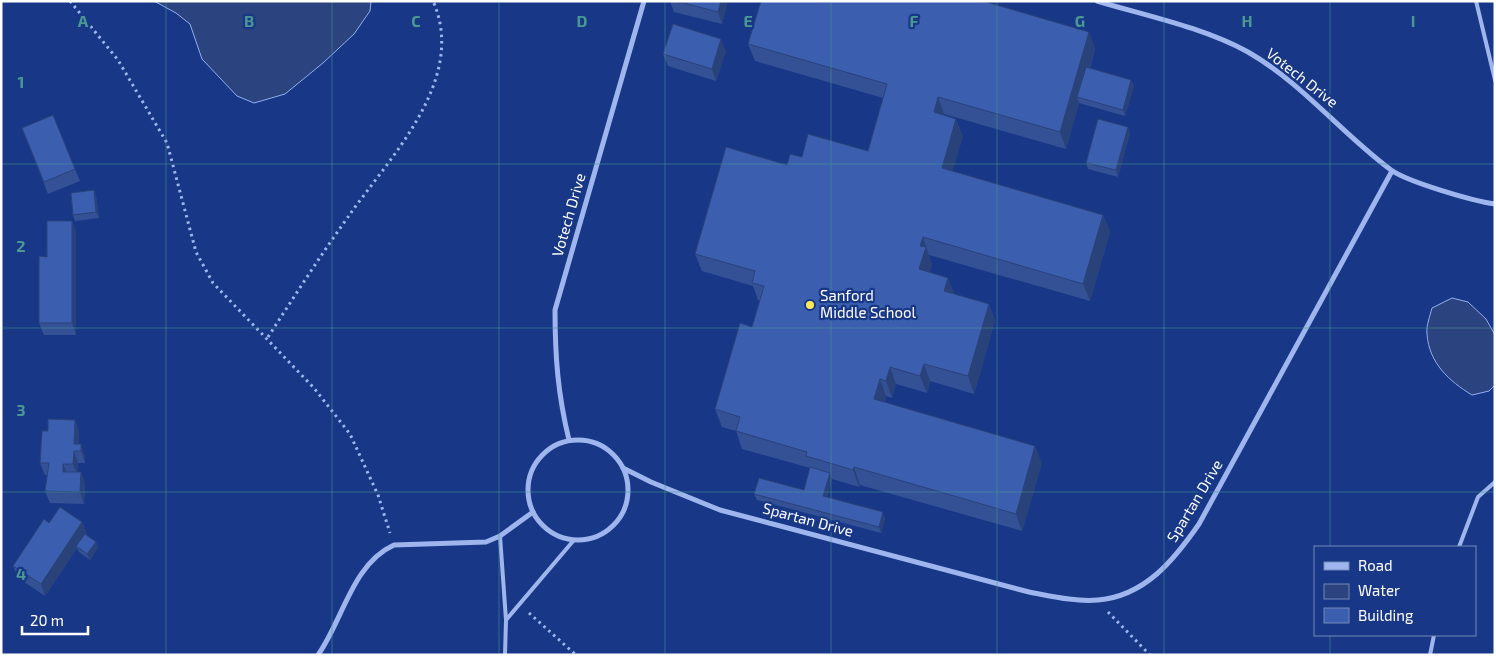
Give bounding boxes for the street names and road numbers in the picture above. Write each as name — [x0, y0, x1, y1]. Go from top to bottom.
street label: Votech Drive — [1263, 44, 1342, 111]
street label: Votech Drive — [548, 171, 589, 258]
street label: Spartan Drive — [1162, 456, 1226, 545]
street label: Spartan Drive — [761, 498, 856, 540]

